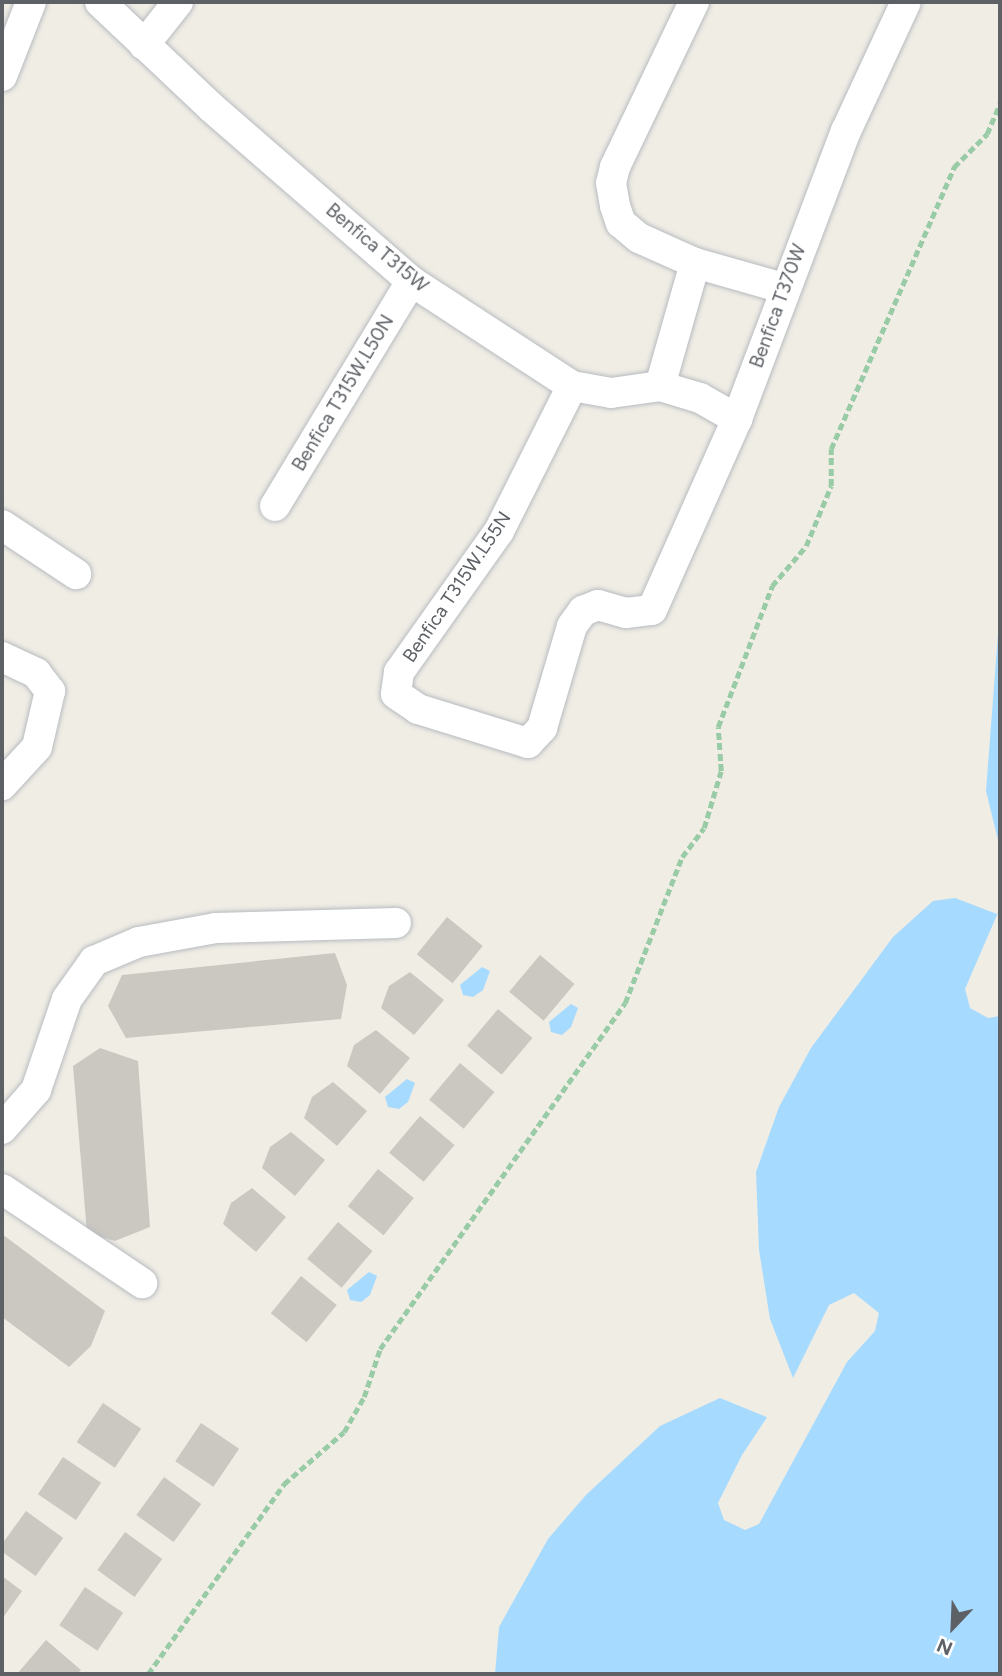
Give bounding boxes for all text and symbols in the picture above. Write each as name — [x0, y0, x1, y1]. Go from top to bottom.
street label: Benfica T315W — [321, 199, 433, 297]
street label: Benfica T370W — [745, 241, 811, 371]
street label: Benfica T315W.L50N — [287, 311, 399, 475]
street label: Benfica T315W.L55N — [398, 507, 516, 667]
north arrow — [918, 1592, 988, 1662]
text: N — [933, 1633, 956, 1660]

